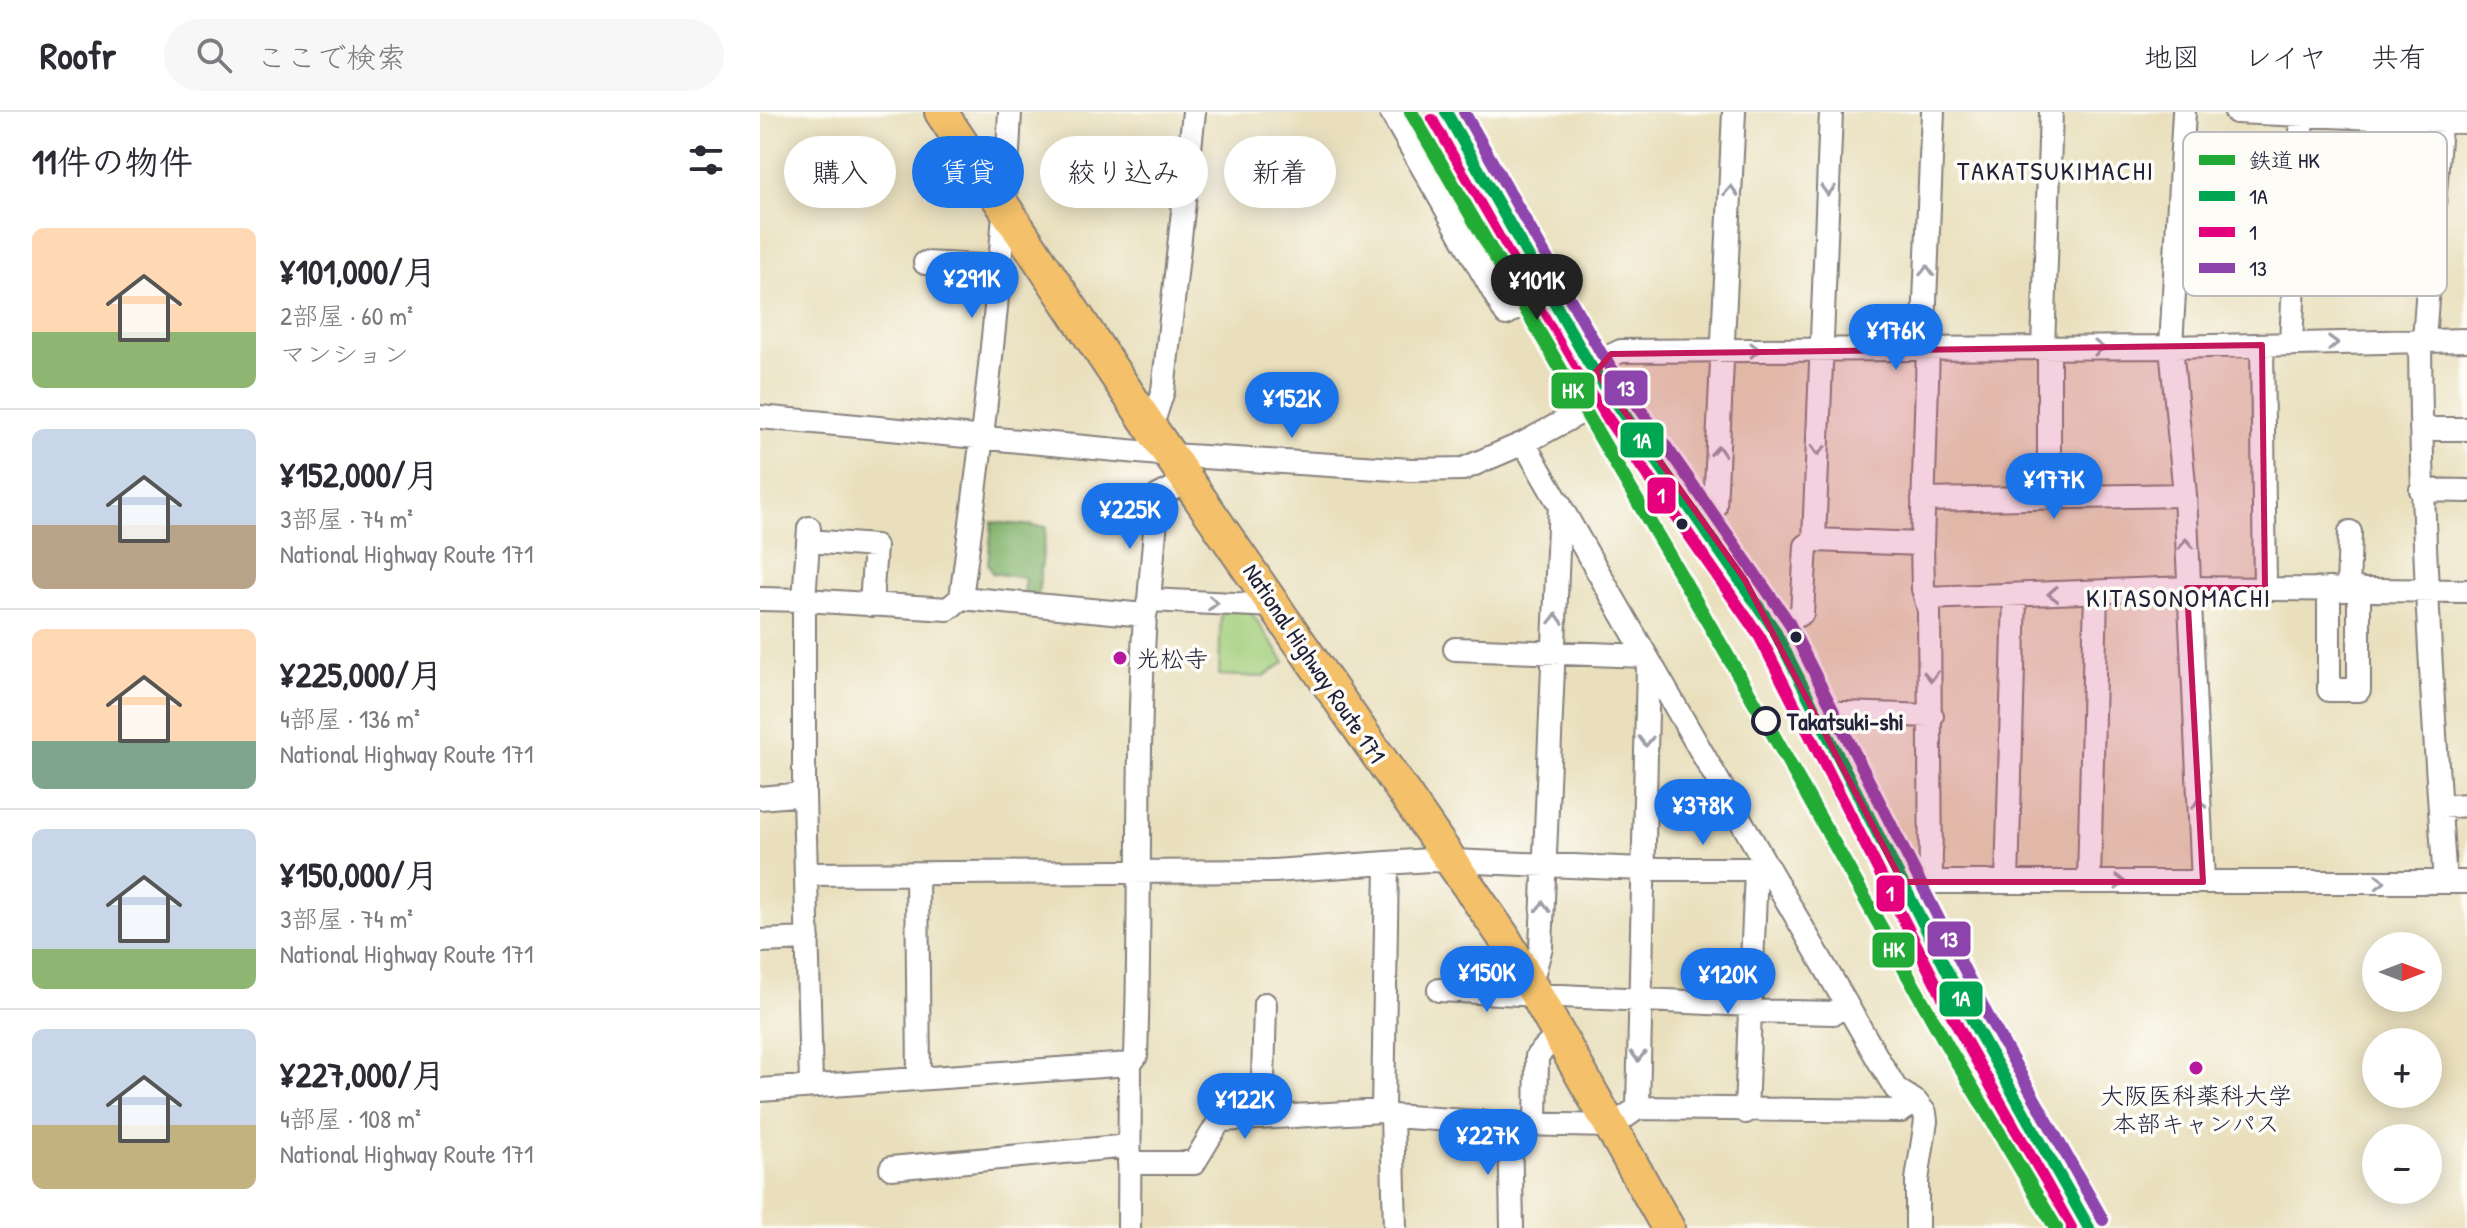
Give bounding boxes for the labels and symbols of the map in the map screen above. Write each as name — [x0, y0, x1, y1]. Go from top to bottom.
legend — [2183, 132, 2447, 296]
text: 鉄道 HK — [2249, 145, 2320, 175]
district label: TAKATSUKIMACHI — [1957, 153, 2155, 188]
text: 1A — [2249, 181, 2268, 211]
one-way arrow — [1722, 184, 1739, 197]
one-way arrow — [1820, 184, 1837, 197]
text: 1 — [2249, 217, 2257, 247]
pin: ¥291K — [916, 252, 1028, 320]
text: 13 — [2249, 253, 2267, 283]
pin: ¥101K — [1481, 254, 1593, 322]
one-way arrow — [1918, 264, 1935, 277]
pin: ¥176K — [1840, 304, 1952, 372]
one-way arrow — [2327, 334, 2340, 351]
one-way arrow — [2093, 339, 2106, 357]
one-way arrow — [1749, 341, 1762, 359]
line badge: 13 — [1603, 369, 1649, 407]
line badge: HK — [1550, 371, 1596, 410]
pin: ¥152K — [1236, 372, 1348, 440]
text: 13 — [1617, 373, 1635, 403]
text: HK — [1562, 375, 1584, 405]
line badge: 1A — [1619, 421, 1665, 459]
text: 1A — [1633, 425, 1652, 455]
one-way arrow — [1709, 444, 1726, 457]
one-way arrow — [1809, 444, 1826, 457]
pin: ¥177K — [1998, 453, 2110, 521]
line badge: 1 — [1646, 476, 1677, 515]
text: 1 — [1657, 480, 1665, 510]
pin: ¥225K — [1074, 483, 1186, 551]
unlabelled marker — [1674, 516, 1690, 532]
one-way arrow — [2177, 537, 2195, 550]
street label: National Highway Route 171 — [1236, 557, 1394, 769]
district label: KITASONOMACHI — [2086, 580, 2272, 615]
one-way arrow — [2046, 585, 2059, 602]
one-way arrow — [1207, 594, 1220, 611]
one-way arrow — [1548, 612, 1565, 625]
unlabelled marker — [1788, 629, 1804, 645]
place label: 光松寺 — [1136, 642, 1208, 674]
marker: 光松寺 — [1111, 649, 1129, 667]
one-way arrow — [1922, 670, 1939, 683]
place label: Takatsuki-shi — [1786, 705, 1904, 737]
marker: Takatsuki-shi — [1752, 707, 1780, 735]
one-way arrow — [1638, 735, 1655, 748]
pin: ¥378K — [1647, 779, 1759, 847]
one-way arrow — [2191, 797, 2208, 810]
one-way arrow — [2114, 873, 2127, 891]
one-way arrow — [2374, 873, 2387, 891]
line badge: 1 — [1875, 874, 1906, 913]
text: 1 — [1886, 878, 1894, 908]
one-way arrow — [1534, 900, 1551, 913]
line badge: 13 — [1926, 920, 1972, 958]
text: 13 — [1940, 924, 1958, 954]
line badge: HK — [1871, 931, 1916, 969]
north arrow — [2362, 932, 2442, 1012]
text: HK — [1883, 934, 1905, 964]
pin: ¥150K — [1431, 946, 1543, 1014]
pin: ¥120K — [1672, 948, 1784, 1016]
line badge: 1A — [1938, 980, 1984, 1018]
text: 1A — [1952, 983, 1971, 1013]
one-way arrow — [1629, 1050, 1647, 1063]
marker: 大阪医科薬科大学 本部キャンパス — [2187, 1059, 2205, 1077]
pin: ¥122K — [1189, 1073, 1301, 1141]
place label: 大阪医科薬科大学 本部キャンパス — [2100, 1079, 2292, 1139]
pin: ¥227K — [1432, 1109, 1544, 1177]

